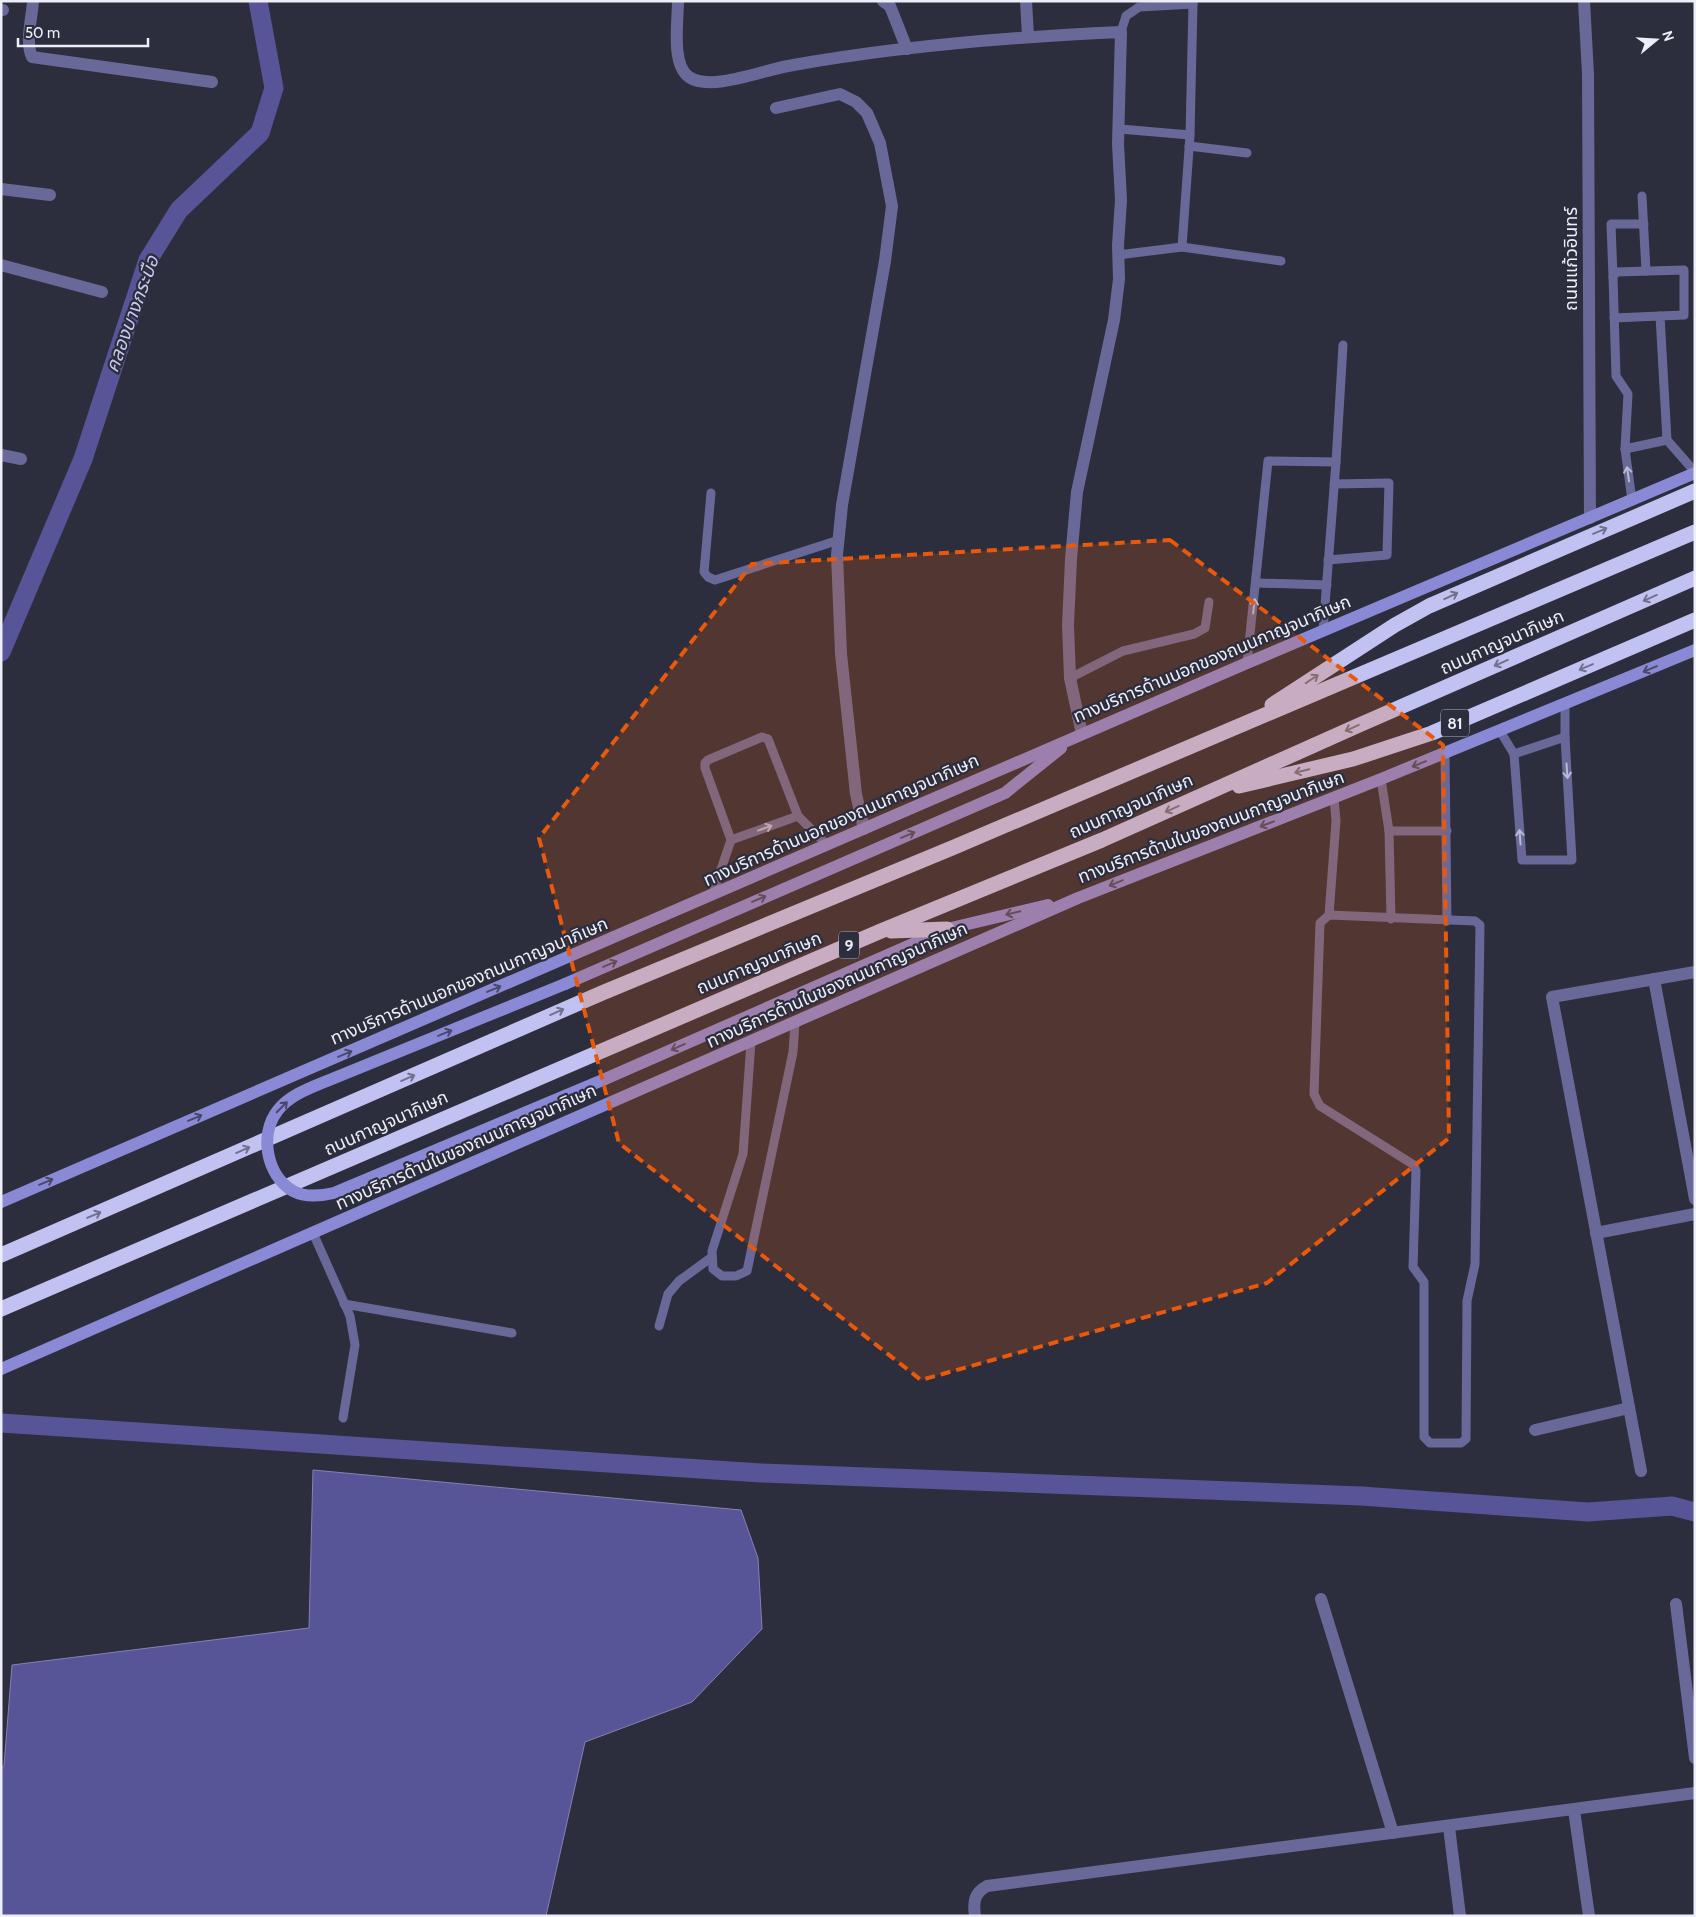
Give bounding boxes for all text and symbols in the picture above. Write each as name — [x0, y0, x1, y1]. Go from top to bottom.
scale bar — [18, 15, 148, 47]
north arrow — [1631, 15, 1681, 65]
text: 50 m — [25, 24, 60, 42]
text: N — [1658, 28, 1678, 43]
street label: ถนนแก้วอินทร์ — [1560, 206, 1582, 311]
water label: คลองบางกระบือ — [100, 251, 164, 375]
one-way arrow — [1623, 467, 1633, 483]
one-way arrow — [1592, 526, 1607, 536]
street label: ทางบริการด้านนอกของถนนกาญจนาภิเษก — [1070, 590, 1354, 728]
one-way arrow — [1443, 591, 1458, 600]
one-way arrow — [1643, 593, 1658, 603]
one-way arrow — [1249, 598, 1259, 614]
street label: ถนนกาญจนาภิเษก — [1437, 605, 1567, 679]
one-way arrow — [1494, 658, 1509, 668]
one-way arrow — [1579, 662, 1594, 672]
one-way arrow — [1643, 665, 1658, 675]
one-way arrow — [1304, 674, 1318, 684]
road number: 81 — [1441, 710, 1469, 736]
one-way arrow — [1345, 723, 1360, 733]
street label: ทางบริการด้านนอกของถนนกาญจนาภิเษก — [700, 749, 982, 891]
one-way arrow — [1411, 760, 1427, 769]
one-way arrow — [1563, 763, 1572, 779]
street label: ทางบริการด้านในของถนนกาญจนาภิเษก — [1075, 766, 1347, 888]
one-way arrow — [1295, 767, 1311, 776]
street label: ถนนกาญจนาภิเษก — [1066, 769, 1196, 843]
one-way arrow — [1165, 804, 1180, 814]
one-way arrow — [1260, 820, 1276, 829]
one-way arrow — [756, 823, 772, 832]
one-way arrow — [900, 829, 915, 839]
one-way arrow — [1516, 829, 1525, 845]
one-way arrow — [1109, 879, 1124, 888]
one-way arrow — [751, 894, 766, 904]
one-way arrow — [1006, 909, 1022, 918]
street label: ทางบริการด้านนอกของถนนกาญจนาภิเษก — [327, 912, 611, 1050]
street label: ทางบริการด้านในของถนนกาญจนาภิเษก — [703, 917, 971, 1053]
street label: ถนนกาญจนาภิเษก — [693, 927, 825, 999]
road number: 9 — [839, 932, 859, 958]
one-way arrow — [602, 959, 617, 969]
one-way arrow — [486, 984, 501, 994]
one-way arrow — [549, 1007, 564, 1017]
one-way arrow — [437, 1027, 452, 1036]
one-way arrow — [671, 1042, 686, 1052]
one-way arrow — [337, 1048, 352, 1057]
one-way arrow — [400, 1072, 415, 1082]
street label: ทางบริการด้านในของถนนกาญจนาภิเษก — [332, 1079, 600, 1215]
street label: ถนนกาญจนาภิเษก — [321, 1086, 451, 1160]
one-way arrow — [276, 1101, 288, 1113]
one-way arrow — [187, 1113, 202, 1122]
one-way arrow — [235, 1144, 250, 1154]
one-way arrow — [38, 1177, 53, 1187]
one-way arrow — [86, 1209, 101, 1219]

